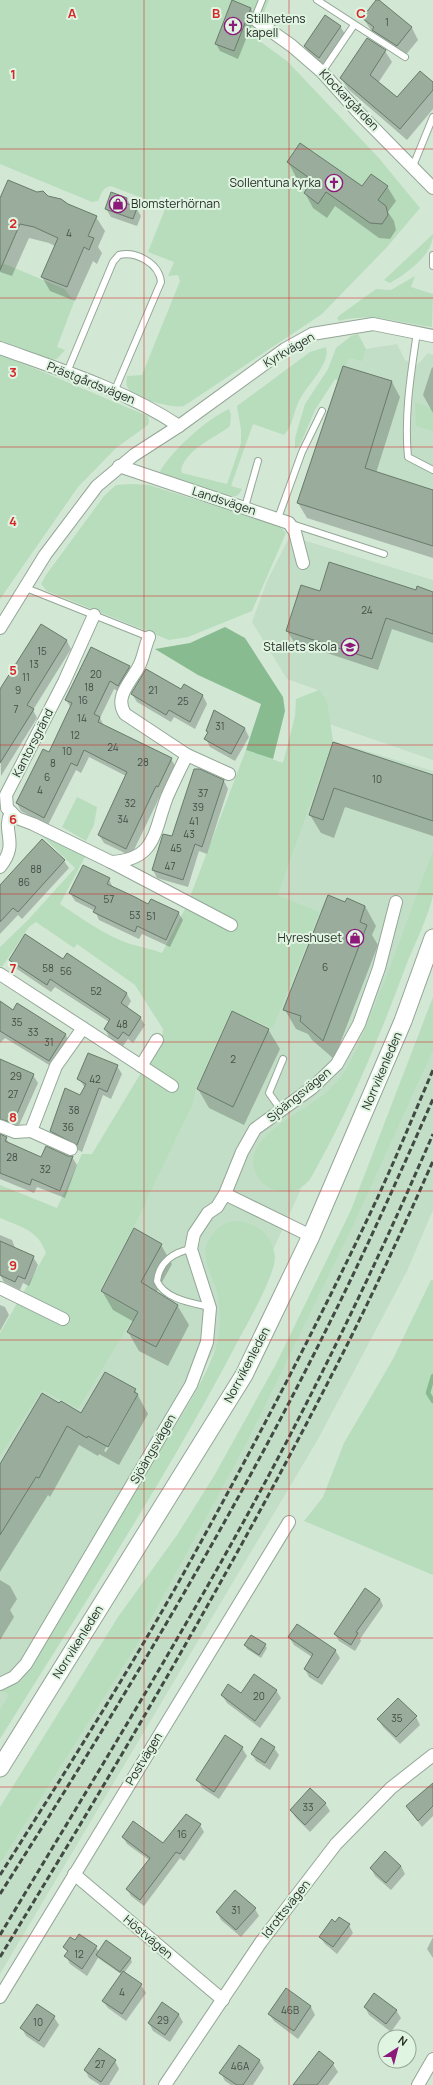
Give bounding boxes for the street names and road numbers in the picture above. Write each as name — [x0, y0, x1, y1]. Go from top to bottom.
street label: Klockargården — [316, 65, 383, 134]
street label: Kyrkvägen — [260, 328, 318, 371]
street label: Prästgårdsvägen — [45, 357, 138, 408]
street label: Landsvägen — [190, 482, 258, 519]
street label: Kantorsgränd — [8, 705, 57, 780]
street label: Norrvikenleden — [357, 1029, 406, 1113]
street label: Sjöängsvägen — [263, 1063, 334, 1126]
street label: Norrvikenleden — [219, 1324, 274, 1406]
street label: Sjöängsvägen — [126, 1411, 179, 1487]
street label: Norrvikenleden — [48, 1602, 107, 1682]
street label: Postvägen — [121, 1729, 166, 1788]
street label: Idrottsvägen — [257, 1876, 314, 1941]
street label: Höstvägen — [120, 1911, 177, 1962]

